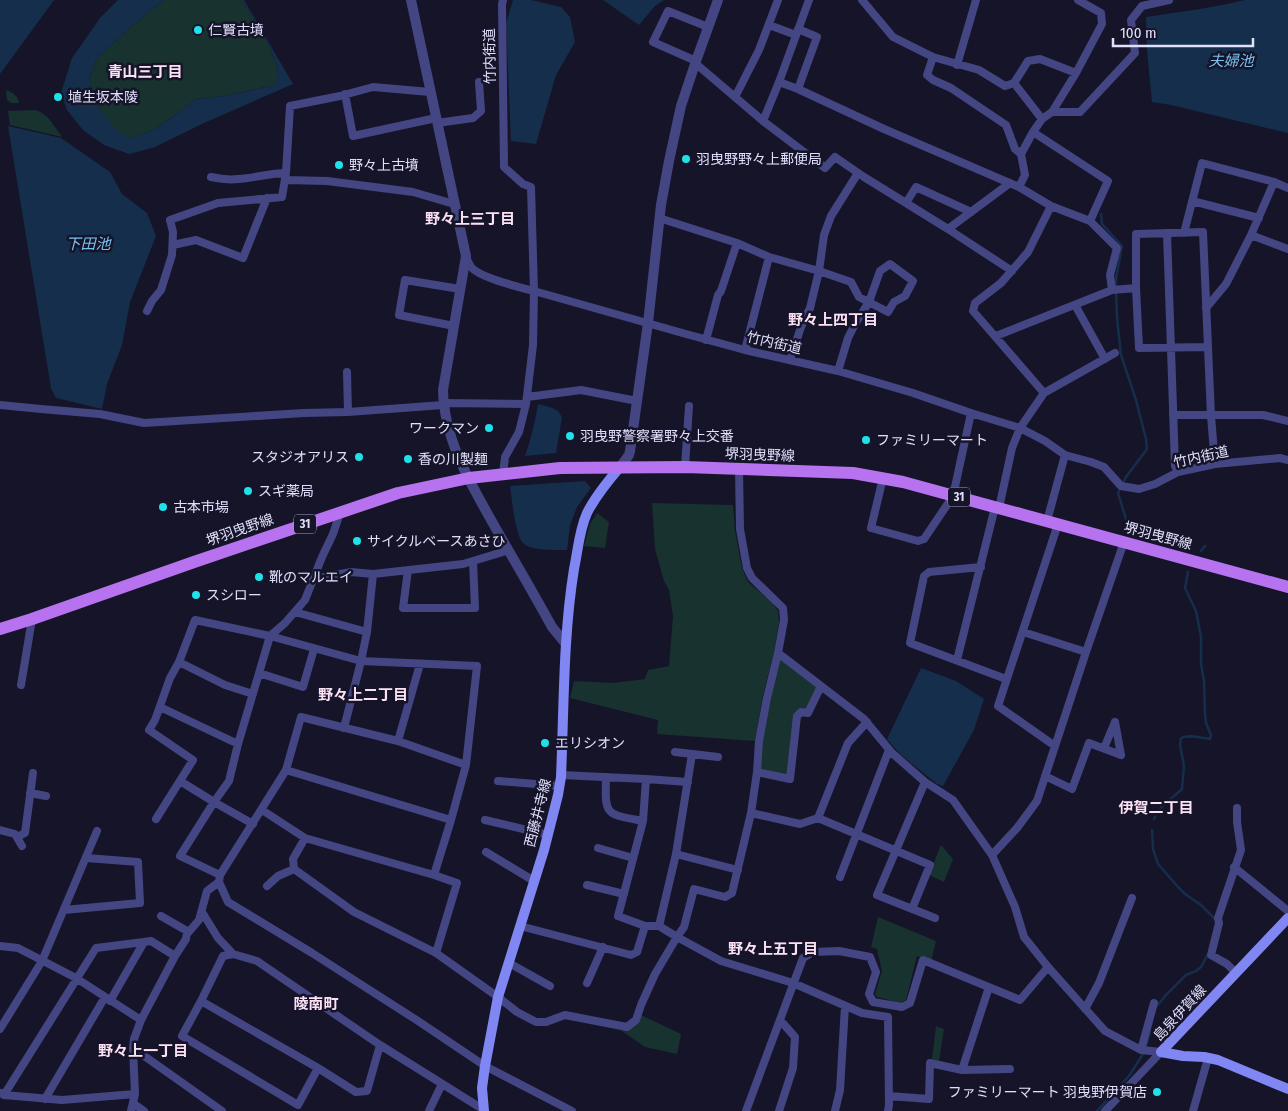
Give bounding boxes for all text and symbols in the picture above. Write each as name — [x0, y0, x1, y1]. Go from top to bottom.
scale bar — [1113, 15, 1253, 47]
place label: 仁賢古墳 — [208, 22, 264, 39]
marker: 仁賢古墳 — [192, 24, 204, 36]
text: 100 m — [1120, 24, 1157, 42]
street label: 竹内街道 — [481, 28, 499, 84]
water label: 夫婦池 — [1208, 52, 1255, 70]
district label: 青山三丁目 — [107, 63, 183, 81]
place label: 埴生坂本陵 — [68, 89, 138, 106]
marker: 埴生坂本陵 — [52, 91, 64, 103]
place label: 羽曳野野々上郵便局 — [696, 151, 822, 168]
marker: 羽曳野野々上郵便局 — [680, 153, 692, 165]
place label: 野々上古墳 — [349, 157, 419, 174]
marker: 野々上古墳 — [333, 159, 345, 171]
district label: 野々上三丁目 — [425, 210, 515, 228]
water label: 下田池 — [65, 235, 112, 253]
district label: 野々上四丁目 — [788, 311, 878, 329]
street label: 竹内街道 — [745, 328, 803, 358]
place label: ワークマン — [409, 420, 479, 437]
marker: ワークマン — [483, 422, 495, 434]
place label: 羽曳野警察署野々上交番 — [580, 428, 734, 445]
marker: 羽曳野警察署野々上交番 — [564, 430, 576, 442]
place label: ファミリーマート — [876, 432, 988, 449]
marker: ファミリーマート — [860, 434, 872, 446]
street label: 竹内街道 — [1172, 443, 1230, 471]
street label: 堺羽曳野線 — [725, 445, 795, 465]
place label: スタジオアリス — [251, 449, 349, 466]
marker: スタジオアリス — [353, 451, 365, 463]
place label: 香の川製麺 — [418, 451, 488, 468]
marker: 香の川製麺 — [402, 453, 414, 465]
place label: スギ薬局 — [258, 483, 314, 500]
marker: スギ薬局 — [242, 485, 254, 497]
road number: 31 — [948, 488, 970, 507]
place label: 古本市場 — [173, 499, 229, 516]
marker: 古本市場 — [157, 501, 169, 513]
street label: 堺羽曳野線 — [204, 511, 276, 549]
road number: 31 — [294, 514, 316, 534]
street label: 堺羽曳野線 — [1122, 519, 1194, 553]
place label: サイクルベースあさひ — [367, 533, 506, 550]
marker: サイクルベースあさひ — [351, 535, 363, 547]
place label: 靴のマルエイ — [269, 569, 353, 586]
marker: 靴のマルエイ — [253, 571, 265, 583]
place label: スシロー — [206, 587, 262, 604]
marker: スシロー — [190, 589, 202, 601]
district label: 野々上二丁目 — [318, 686, 408, 704]
place label: エリシオン — [555, 735, 625, 752]
marker: エリシオン — [539, 737, 551, 749]
street label: 西藤井寺線 — [521, 777, 555, 849]
district label: 伊賀二丁目 — [1118, 799, 1194, 817]
district label: 野々上五丁目 — [728, 940, 818, 958]
street label: 島泉伊賀線 — [1150, 982, 1210, 1044]
district label: 陵南町 — [293, 995, 339, 1013]
district label: 野々上一丁目 — [98, 1042, 188, 1060]
place label: ファミリーマート 羽曳野伊賀店 — [948, 1084, 1147, 1101]
marker: ファミリーマート 羽曳野伊賀店 — [1151, 1086, 1163, 1098]

